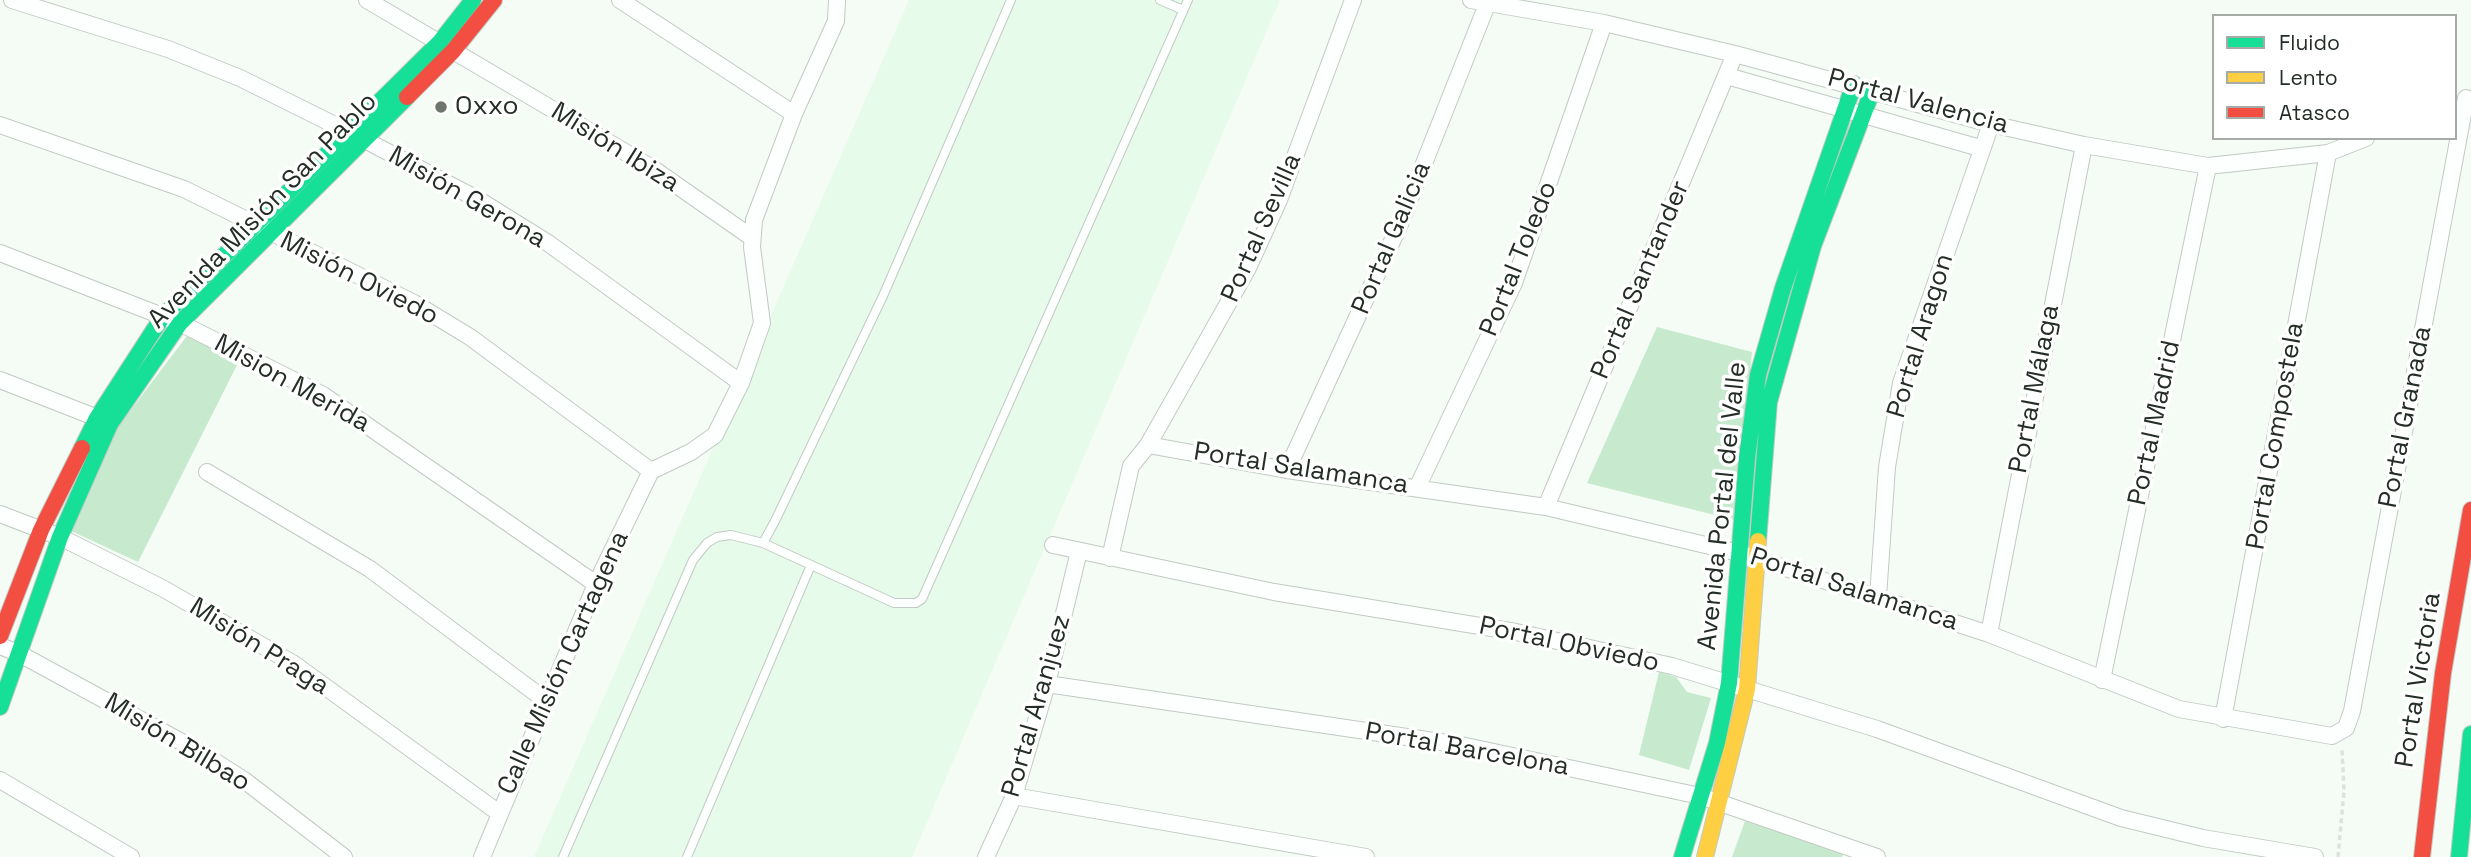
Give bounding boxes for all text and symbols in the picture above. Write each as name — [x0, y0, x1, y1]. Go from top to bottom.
legend — [2212, 14, 2457, 140]
text: Fluido — [2279, 29, 2340, 56]
street label: Portal Valencia — [1824, 63, 2012, 141]
text: Lento — [2279, 64, 2338, 91]
street label: Avenida Misión San Pablo — [142, 86, 384, 336]
place label: Oxxo — [455, 91, 518, 123]
street label: Misión Ibiza — [545, 96, 685, 200]
marker: Oxxo — [433, 99, 449, 115]
text: Atasco — [2279, 99, 2350, 126]
street label: Misión Gerona — [383, 140, 551, 256]
street label: Portal Sevilla — [1215, 149, 1309, 307]
street label: Portal Galicia — [1346, 157, 1438, 319]
street label: Portal Santander — [1585, 176, 1697, 384]
street label: Portal Toledo — [1474, 177, 1564, 341]
street label: Misión Oviedo — [275, 226, 443, 332]
street label: Portal Aragon — [1881, 250, 1961, 422]
street label: Portal Málaga — [2003, 302, 2067, 476]
street label: Portal Compostela — [2241, 320, 2311, 552]
street label: Portal Granada — [2373, 323, 2439, 511]
street label: Mision Merida — [209, 328, 375, 440]
street label: Portal Madrid — [2122, 338, 2188, 508]
street label: Avenida Portal del Valle — [1692, 360, 1754, 652]
street label: Portal Salamanca — [1191, 437, 1411, 501]
street label: Calle Misión Cartagena — [492, 526, 636, 800]
street label: Portal Salamanca — [1746, 542, 1962, 638]
street label: Portal Victoria — [2390, 590, 2448, 770]
street label: Misión Praga — [183, 592, 335, 702]
street label: Portal Aranjuez — [996, 611, 1078, 801]
street label: Portal Obviedo — [1476, 611, 1662, 679]
street label: Misión Bilbao — [98, 687, 256, 799]
street label: Portal Barcelona — [1363, 717, 1571, 783]

